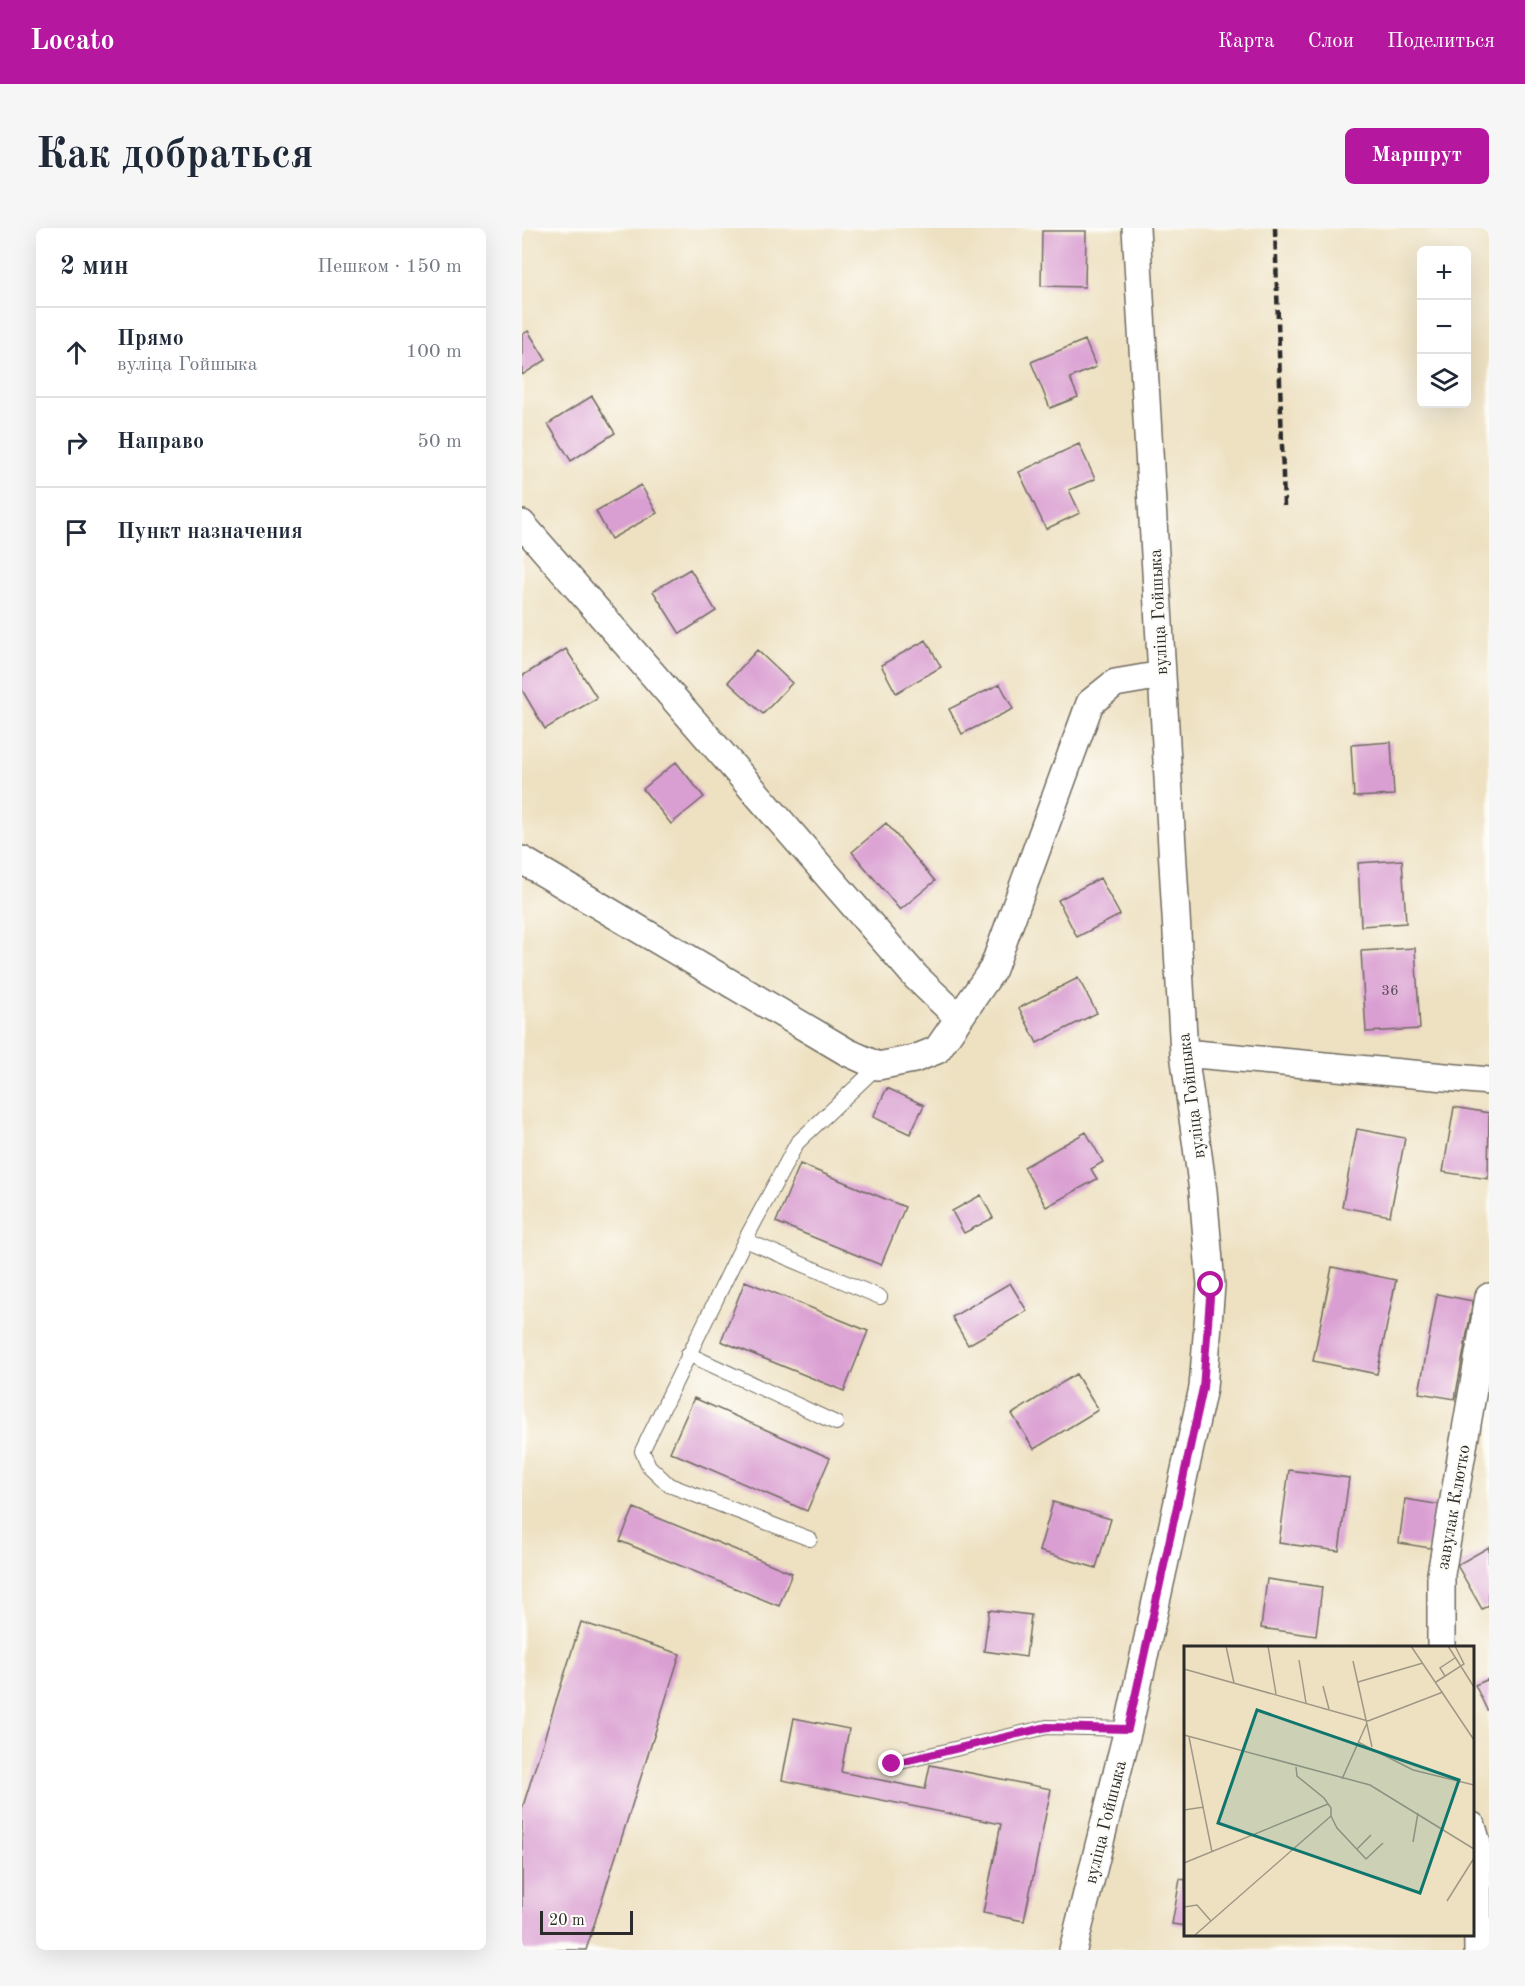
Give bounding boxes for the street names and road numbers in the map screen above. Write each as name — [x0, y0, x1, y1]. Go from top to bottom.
street label: вуліца Гойшыка — [1147, 548, 1171, 676]
street label: вуліца Гойшыка — [1175, 1032, 1209, 1160]
street label: завулак Клютко — [1434, 1443, 1474, 1571]
street label: вуліца Гойшыка — [1082, 1759, 1130, 1886]

